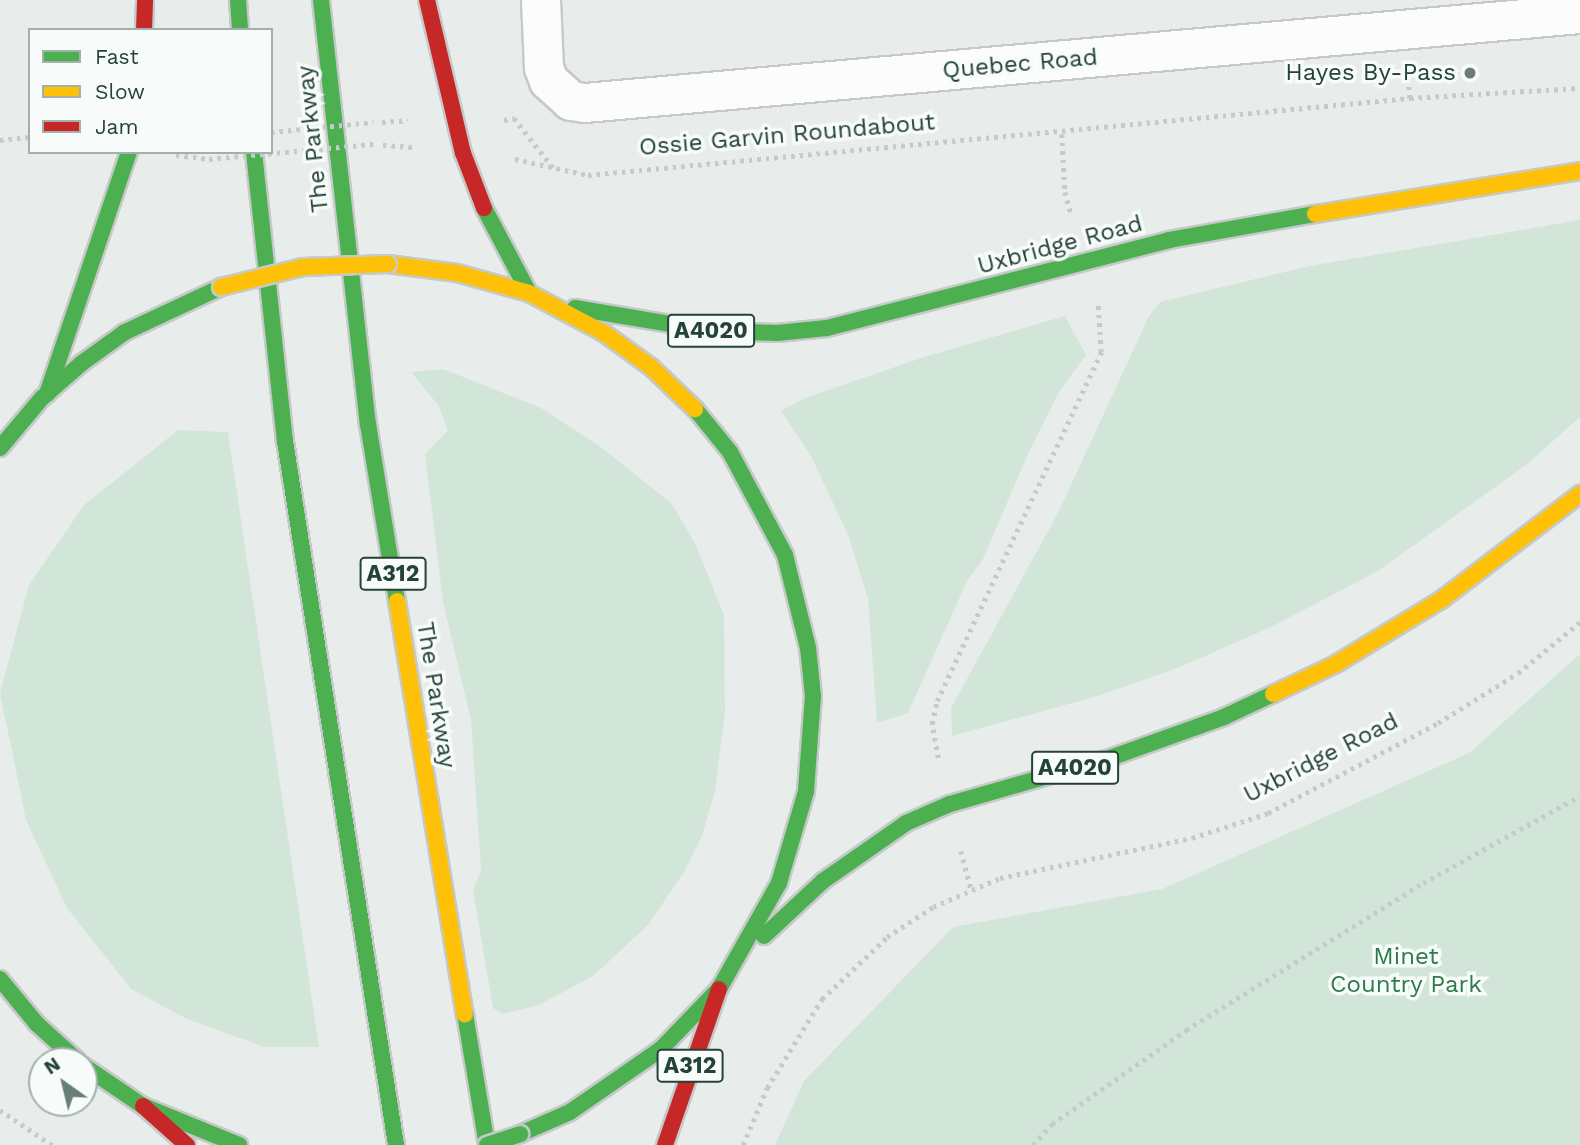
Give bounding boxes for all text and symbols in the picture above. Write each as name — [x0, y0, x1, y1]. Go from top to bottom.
legend — [28, 28, 273, 154]
street label: Quebec Road — [941, 43, 1099, 85]
text: Fast — [95, 44, 139, 69]
place label: Hayes By-Pass — [1285, 59, 1456, 87]
street label: The Parkway — [291, 64, 335, 214]
marker: Hayes By-Pass — [1462, 65, 1478, 81]
text: Slow — [95, 79, 145, 104]
street label: Ossie Garvin Roundabout — [638, 108, 936, 162]
text: Jam — [95, 114, 138, 139]
street label: Uxbridge Road — [974, 209, 1146, 281]
road number: A4020 — [666, 312, 756, 350]
road number: A312 — [358, 554, 428, 594]
street label: The Parkway — [410, 620, 462, 770]
street label: Uxbridge Road — [1239, 707, 1403, 809]
road number: A4020 — [1030, 748, 1120, 788]
park label: Minet Country Park — [1330, 943, 1482, 999]
road number: A312 — [655, 1046, 725, 1086]
north arrow — [28, 1047, 98, 1117]
text: N — [40, 1052, 64, 1079]

